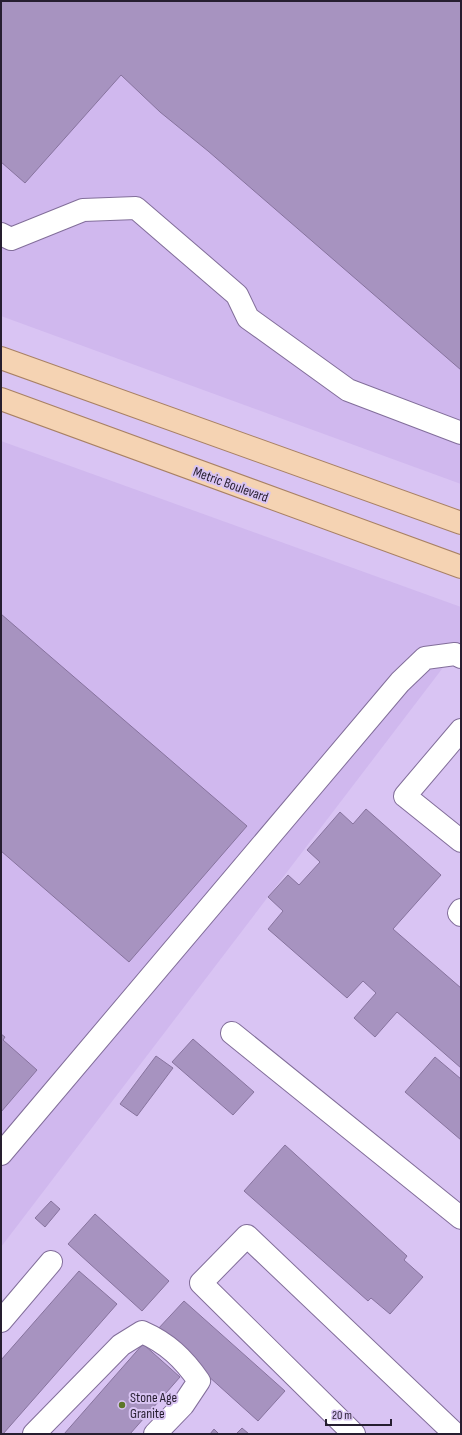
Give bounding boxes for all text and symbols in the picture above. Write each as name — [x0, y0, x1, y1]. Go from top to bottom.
street label: Metric Boulevard — [191, 463, 271, 506]
place label: Stone Age Granite — [130, 1389, 177, 1422]
marker: Stone Age Granite — [117, 1400, 127, 1410]
scale bar — [326, 1401, 391, 1427]
text: 20 m — [332, 1408, 352, 1423]

